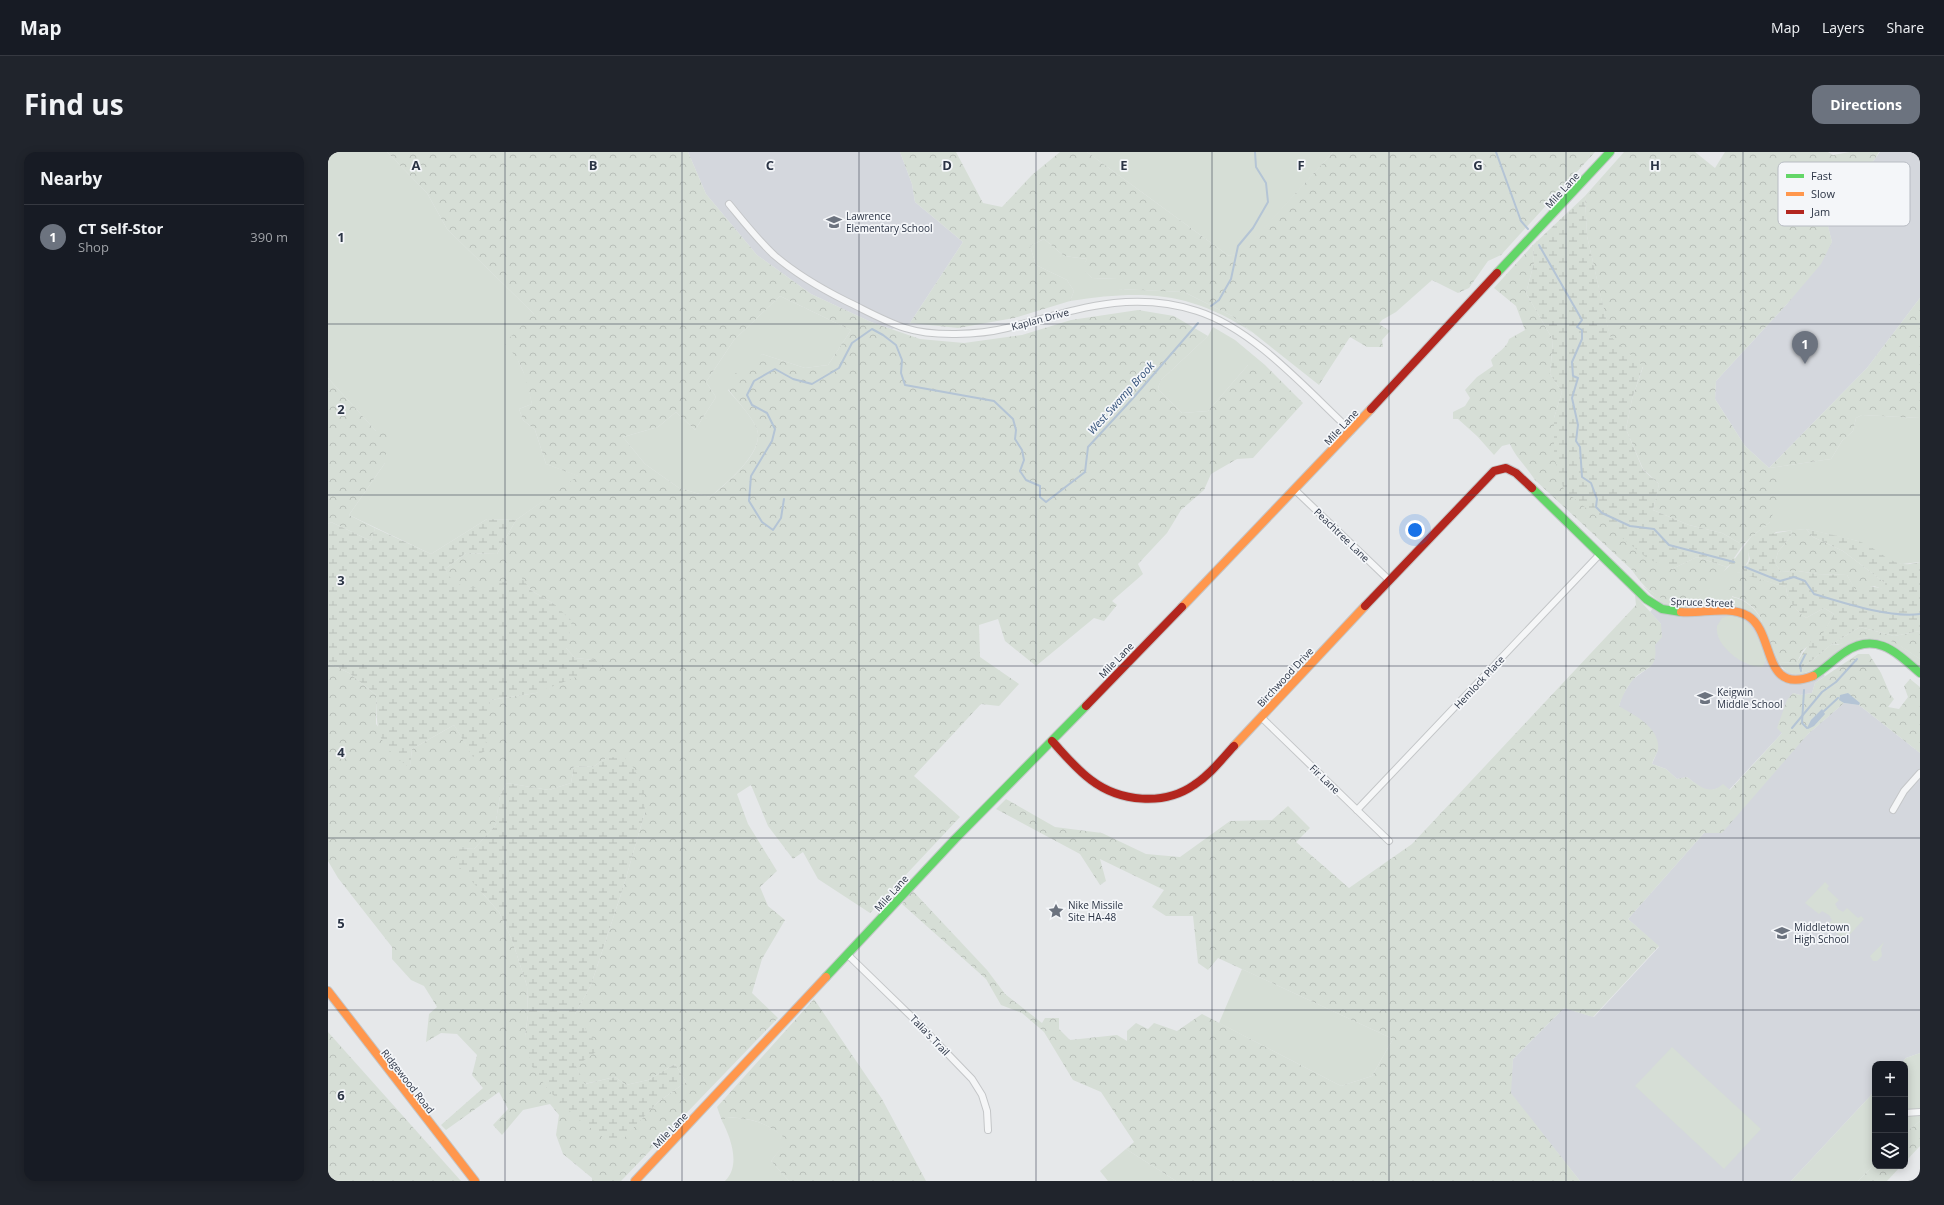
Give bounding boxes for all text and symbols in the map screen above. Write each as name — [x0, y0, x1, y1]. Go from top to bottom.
text: Map — [20, 15, 61, 41]
text: Map — [1771, 18, 1800, 37]
text: Layers — [1822, 18, 1864, 37]
text: Share — [1886, 18, 1924, 37]
text: Find us — [24, 85, 124, 123]
button: Directions — [1812, 85, 1920, 124]
text: A — [412, 156, 421, 174]
text: B — [589, 156, 598, 174]
text: C — [766, 156, 774, 174]
text: D — [942, 156, 952, 174]
text: E — [1120, 156, 1128, 174]
text: F — [1297, 156, 1305, 174]
text: G — [1473, 156, 1483, 174]
text: H — [1650, 156, 1660, 174]
legend — [1778, 162, 1910, 226]
text: Nearby — [40, 167, 102, 190]
text: Fast — [1811, 168, 1832, 183]
street label: Mile Lane — [1542, 169, 1583, 211]
text: Slow — [1811, 186, 1835, 201]
text: Jam — [1810, 204, 1830, 219]
place label: Lawrence Elementary School — [846, 209, 932, 235]
school or university icon: Lawrence Elementary School — [825, 213, 843, 231]
text: CT Self-Stor — [78, 218, 163, 238]
text: 1 — [49, 228, 57, 246]
text: 390 m — [250, 228, 288, 246]
text: 1 — [337, 228, 345, 246]
text: Shop — [78, 238, 109, 256]
street label: Kaplan Drive — [1010, 304, 1071, 333]
pin: 1 — [1792, 331, 1818, 364]
water label: West Swamp Brook — [1084, 358, 1158, 437]
text: 2 — [337, 400, 345, 418]
street label: Mile Lane — [1321, 406, 1362, 448]
street label: Peachtree Lane — [1311, 505, 1373, 565]
your location — [1405, 520, 1425, 540]
text: 3 — [337, 571, 345, 589]
street label: Spruce Street — [1670, 594, 1734, 610]
street label: Mile Lane — [1095, 639, 1137, 681]
street label: Birchwood Drive — [1254, 644, 1317, 710]
street label: Hemlock Place — [1451, 652, 1508, 712]
place label: Keigwin Middle School — [1717, 685, 1782, 711]
school or university icon: Keigwin Middle School — [1696, 689, 1714, 707]
text: 4 — [337, 743, 345, 761]
street label: Fir Lane — [1307, 761, 1343, 797]
street label: Mile Lane — [871, 871, 911, 914]
place label: Nike Missile Site HA-48 — [1068, 898, 1124, 924]
place icon: Nike Missile Site HA-48 — [1047, 902, 1065, 920]
text: 5 — [337, 914, 345, 932]
place label: Middletown High School — [1794, 920, 1849, 946]
school or university icon: Middletown High School — [1773, 924, 1791, 942]
street label: Talia's Trail — [907, 1012, 953, 1058]
street label: Ridgewood Road — [378, 1046, 438, 1116]
map controls — [1872, 1061, 1908, 1169]
button: + — [1872, 1061, 1908, 1097]
text: 6 — [337, 1086, 345, 1104]
button: − — [1872, 1097, 1908, 1133]
street label: Mile Lane — [649, 1109, 691, 1151]
button: layers — [1872, 1133, 1908, 1169]

